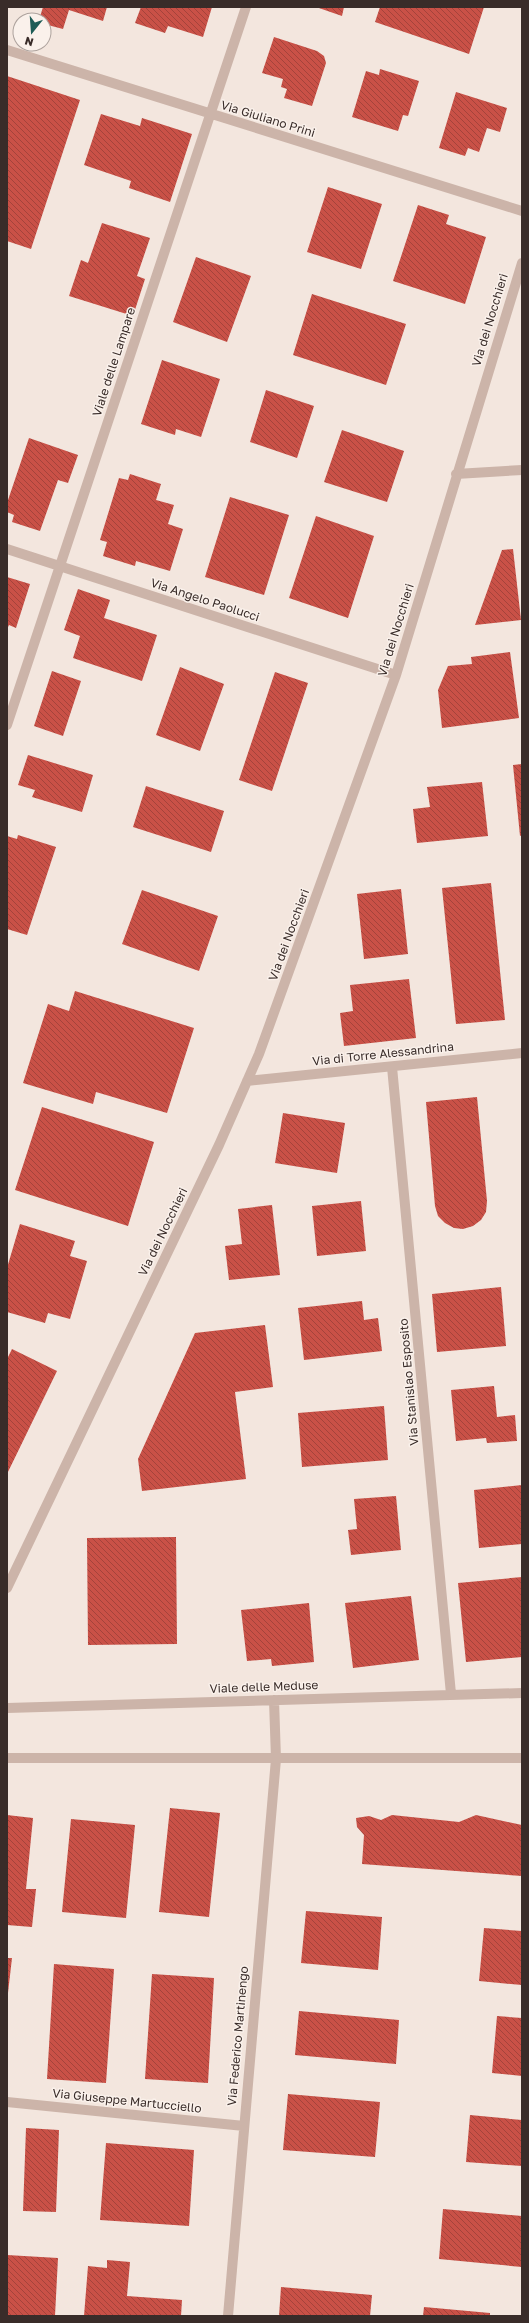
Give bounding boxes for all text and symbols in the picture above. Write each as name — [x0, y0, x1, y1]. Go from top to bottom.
north arrow — [12, 12, 52, 52]
text: N — [23, 35, 35, 49]
street label: Via Giuliano Prini — [219, 97, 317, 140]
street label: Via dei Nocchieri — [468, 272, 511, 368]
street label: Viale delle Lampare — [89, 305, 138, 418]
street label: Via Angelo Paolucci — [149, 575, 262, 624]
street label: Via dei Nocchieri — [374, 582, 417, 678]
street label: Via dei Nocchieri — [265, 887, 312, 983]
street label: Via di Torre Alessandrina — [311, 1039, 454, 1068]
street label: Via dei Nocchieri — [135, 1185, 190, 1278]
street label: Via Stanislao Esposito — [395, 1318, 422, 1446]
street label: Viale delle Meduse — [209, 1677, 319, 1696]
street label: Via Federico Martinengo — [224, 1965, 251, 2107]
street label: Via Giuseppe Martucciello — [52, 2085, 202, 2116]

